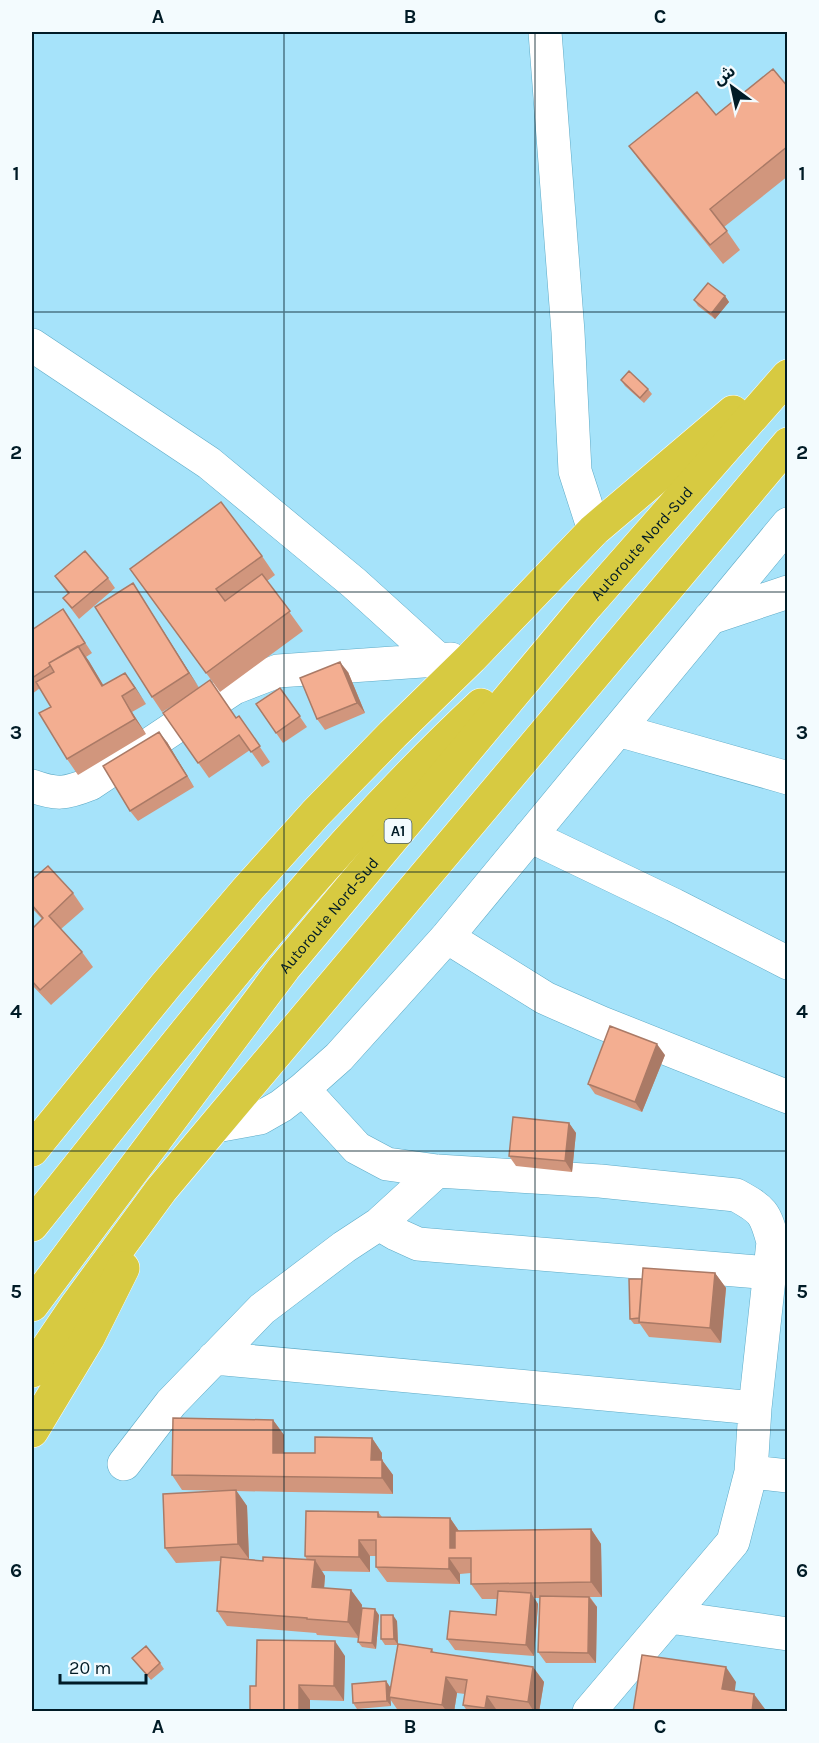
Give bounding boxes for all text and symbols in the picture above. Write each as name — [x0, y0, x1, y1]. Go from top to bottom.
text: A — [152, 5, 165, 28]
text: B — [404, 5, 416, 28]
text: C — [654, 5, 666, 28]
north arrow — [702, 57, 762, 117]
text: ش — [710, 61, 739, 89]
text: 1 — [12, 162, 20, 185]
text: 1 — [798, 162, 806, 185]
text: 2 — [10, 441, 22, 464]
text: 2 — [796, 441, 808, 464]
street label: Autoroute Nord-Sud — [587, 483, 697, 604]
text: 3 — [10, 721, 22, 744]
text: 3 — [796, 721, 808, 744]
road number: A1 — [384, 819, 412, 843]
street label: Autoroute Nord-Sud — [275, 853, 383, 977]
text: 4 — [10, 1000, 22, 1023]
text: 4 — [796, 1000, 808, 1023]
text: 5 — [10, 1280, 22, 1303]
text: 5 — [796, 1280, 808, 1303]
text: 6 — [10, 1559, 22, 1582]
text: 6 — [796, 1559, 808, 1582]
scale bar — [60, 1647, 146, 1685]
text: 20 m — [69, 1657, 111, 1679]
text: A — [152, 1715, 165, 1738]
text: B — [404, 1715, 416, 1738]
text: C — [654, 1715, 666, 1738]

